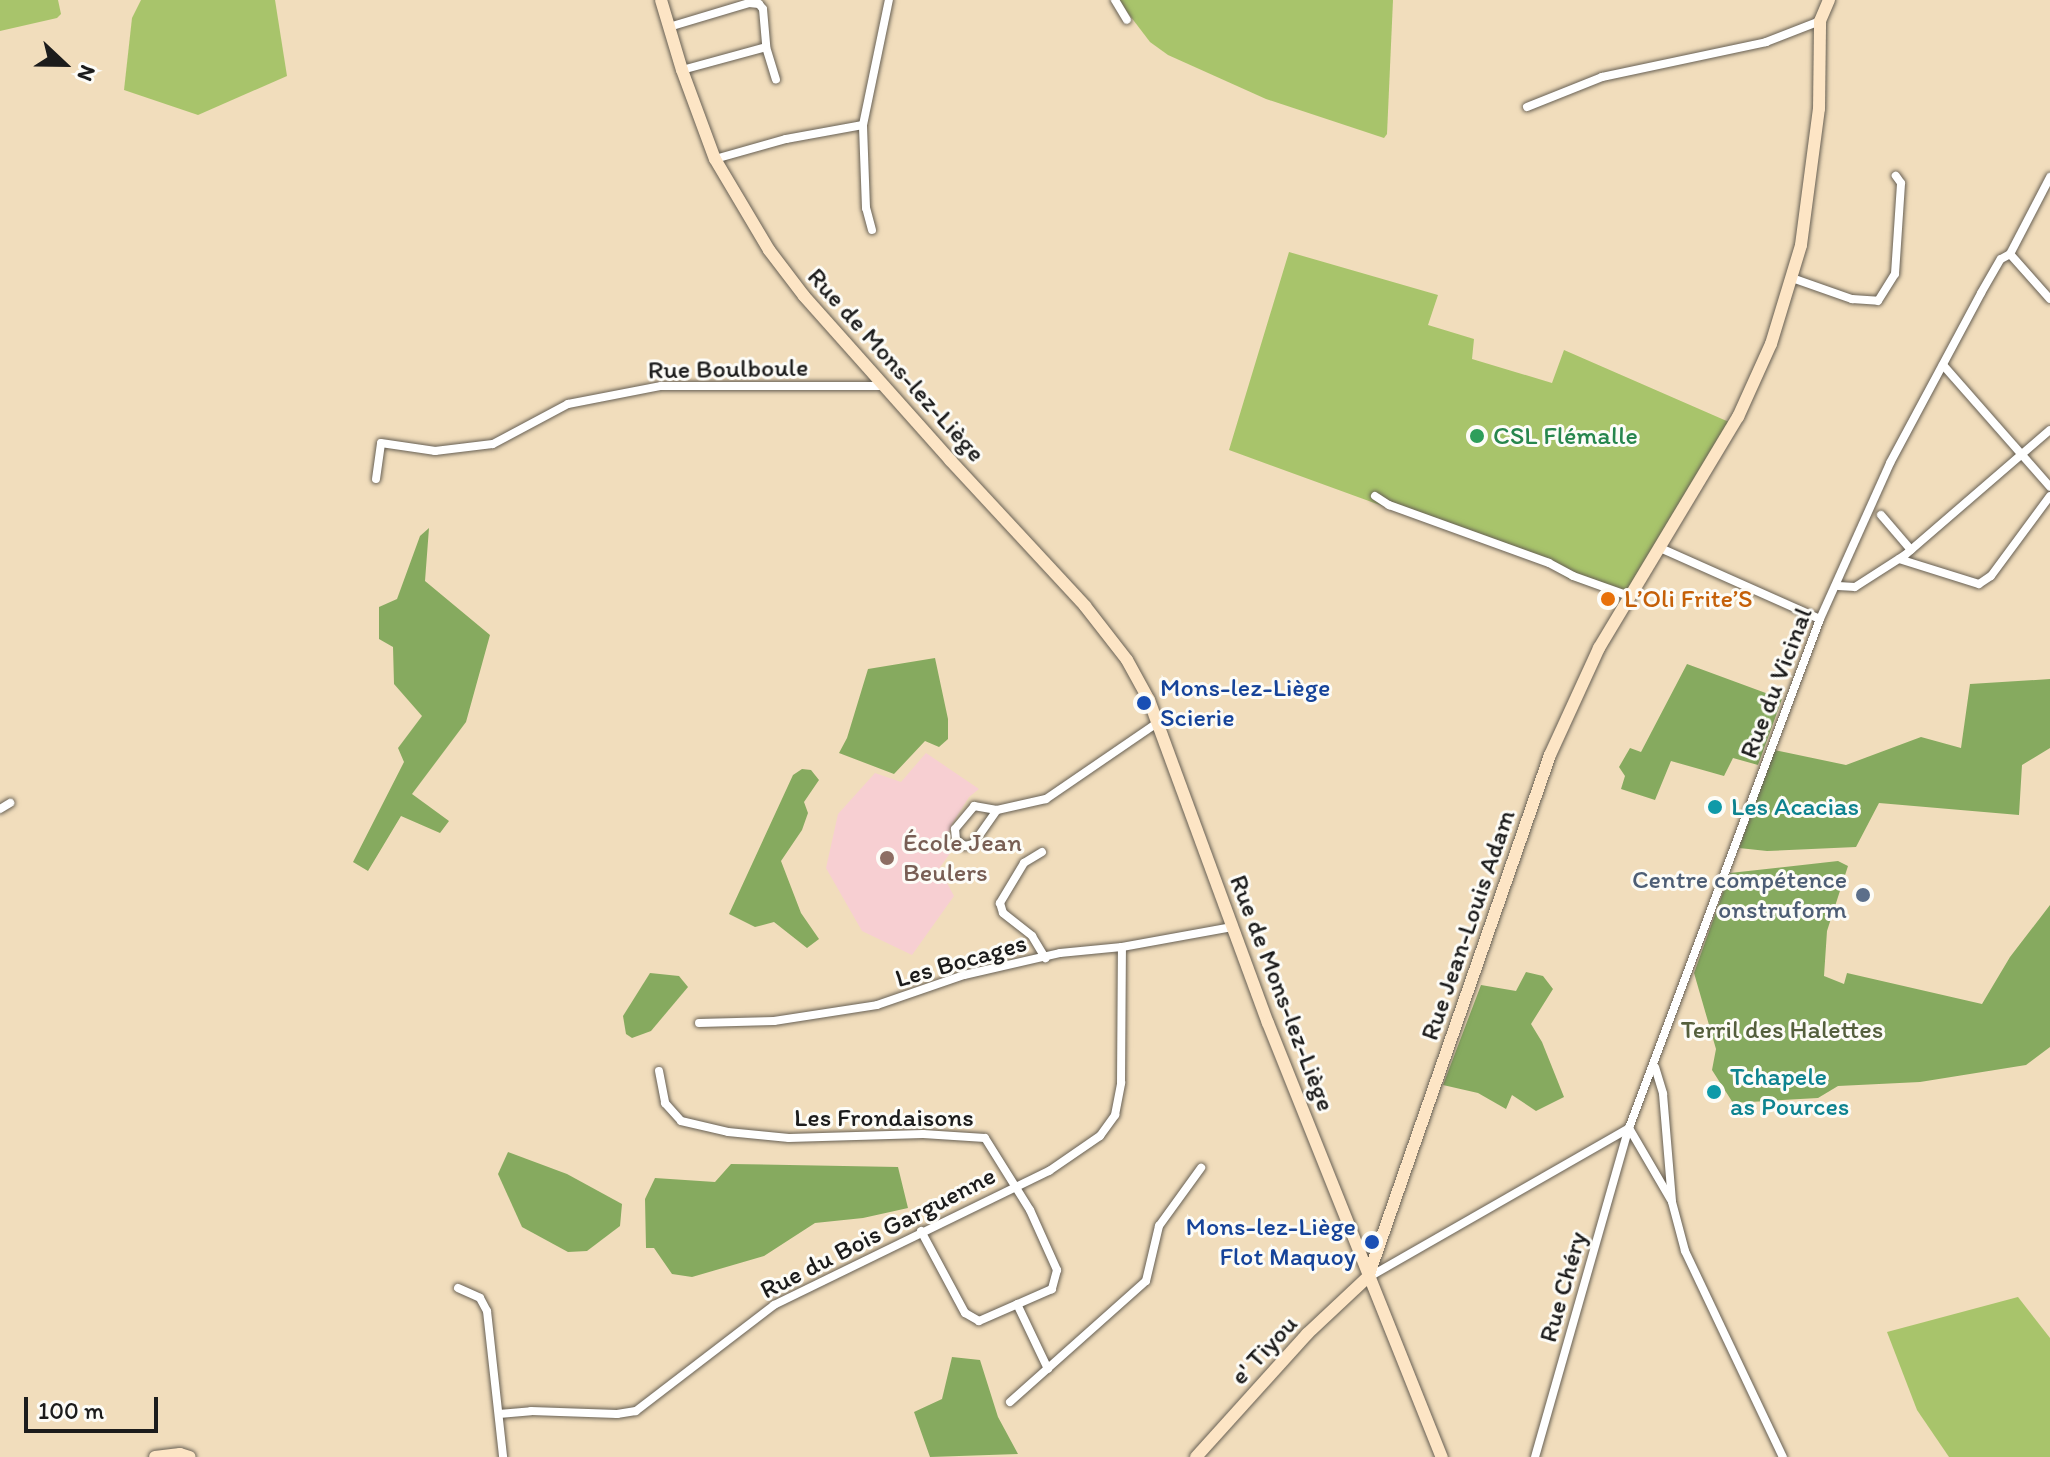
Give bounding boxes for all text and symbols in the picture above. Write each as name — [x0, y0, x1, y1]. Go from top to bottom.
north arrow — [24, 24, 104, 104]
text: N — [71, 61, 102, 85]
street label: Rue de Mons-lez-Liège — [800, 261, 992, 469]
street label: Rue Boulboule — [647, 352, 809, 386]
place label: CSL Flémalle — [1493, 420, 1638, 452]
marker: CSL Flémalle — [1468, 427, 1486, 445]
place label: L’Oli Frite’S — [1624, 583, 1753, 615]
marker: L’Oli Frite’S — [1599, 590, 1617, 608]
street label: Rue du Vicinal — [1733, 603, 1819, 763]
place label: Mons-lez-Liège Scierie — [1160, 672, 1330, 734]
marker: Mons-lez-Liège Scierie — [1135, 694, 1153, 712]
place label: Les Acacias — [1731, 791, 1860, 823]
marker: Les Acacias — [1706, 798, 1724, 816]
street label: Rue Jean-Louis Adam — [1414, 806, 1522, 1044]
place label: École Jean Beulers — [903, 827, 1021, 888]
marker: École Jean Beulers — [878, 849, 896, 867]
place label: Centre compétence onstruform — [1632, 864, 1847, 926]
street label: Rue de Mons-lez-Liège — [1222, 870, 1342, 1116]
marker: Centre compétence onstruform — [1854, 886, 1872, 904]
street label: Les Bocages — [892, 927, 1030, 995]
park label: Terril des Halettes — [1681, 1014, 1883, 1046]
place label: Tchapele as Pources — [1730, 1061, 1849, 1122]
marker: Tchapele as Pources — [1705, 1083, 1723, 1101]
street label: Les Frondaisons — [795, 1102, 973, 1134]
street label: Rue du Bois Garguenne — [755, 1160, 1001, 1306]
place label: Mons-lez-Liège Flot Maquoy — [1186, 1211, 1356, 1272]
street label: Rue Chéry — [1532, 1228, 1594, 1346]
marker: Mons-lez-Liège Flot Maquoy — [1363, 1233, 1381, 1251]
street label: e' Tiyou — [1224, 1309, 1304, 1391]
scale bar — [28, 1381, 162, 1431]
text: 100 m — [38, 1396, 104, 1425]

